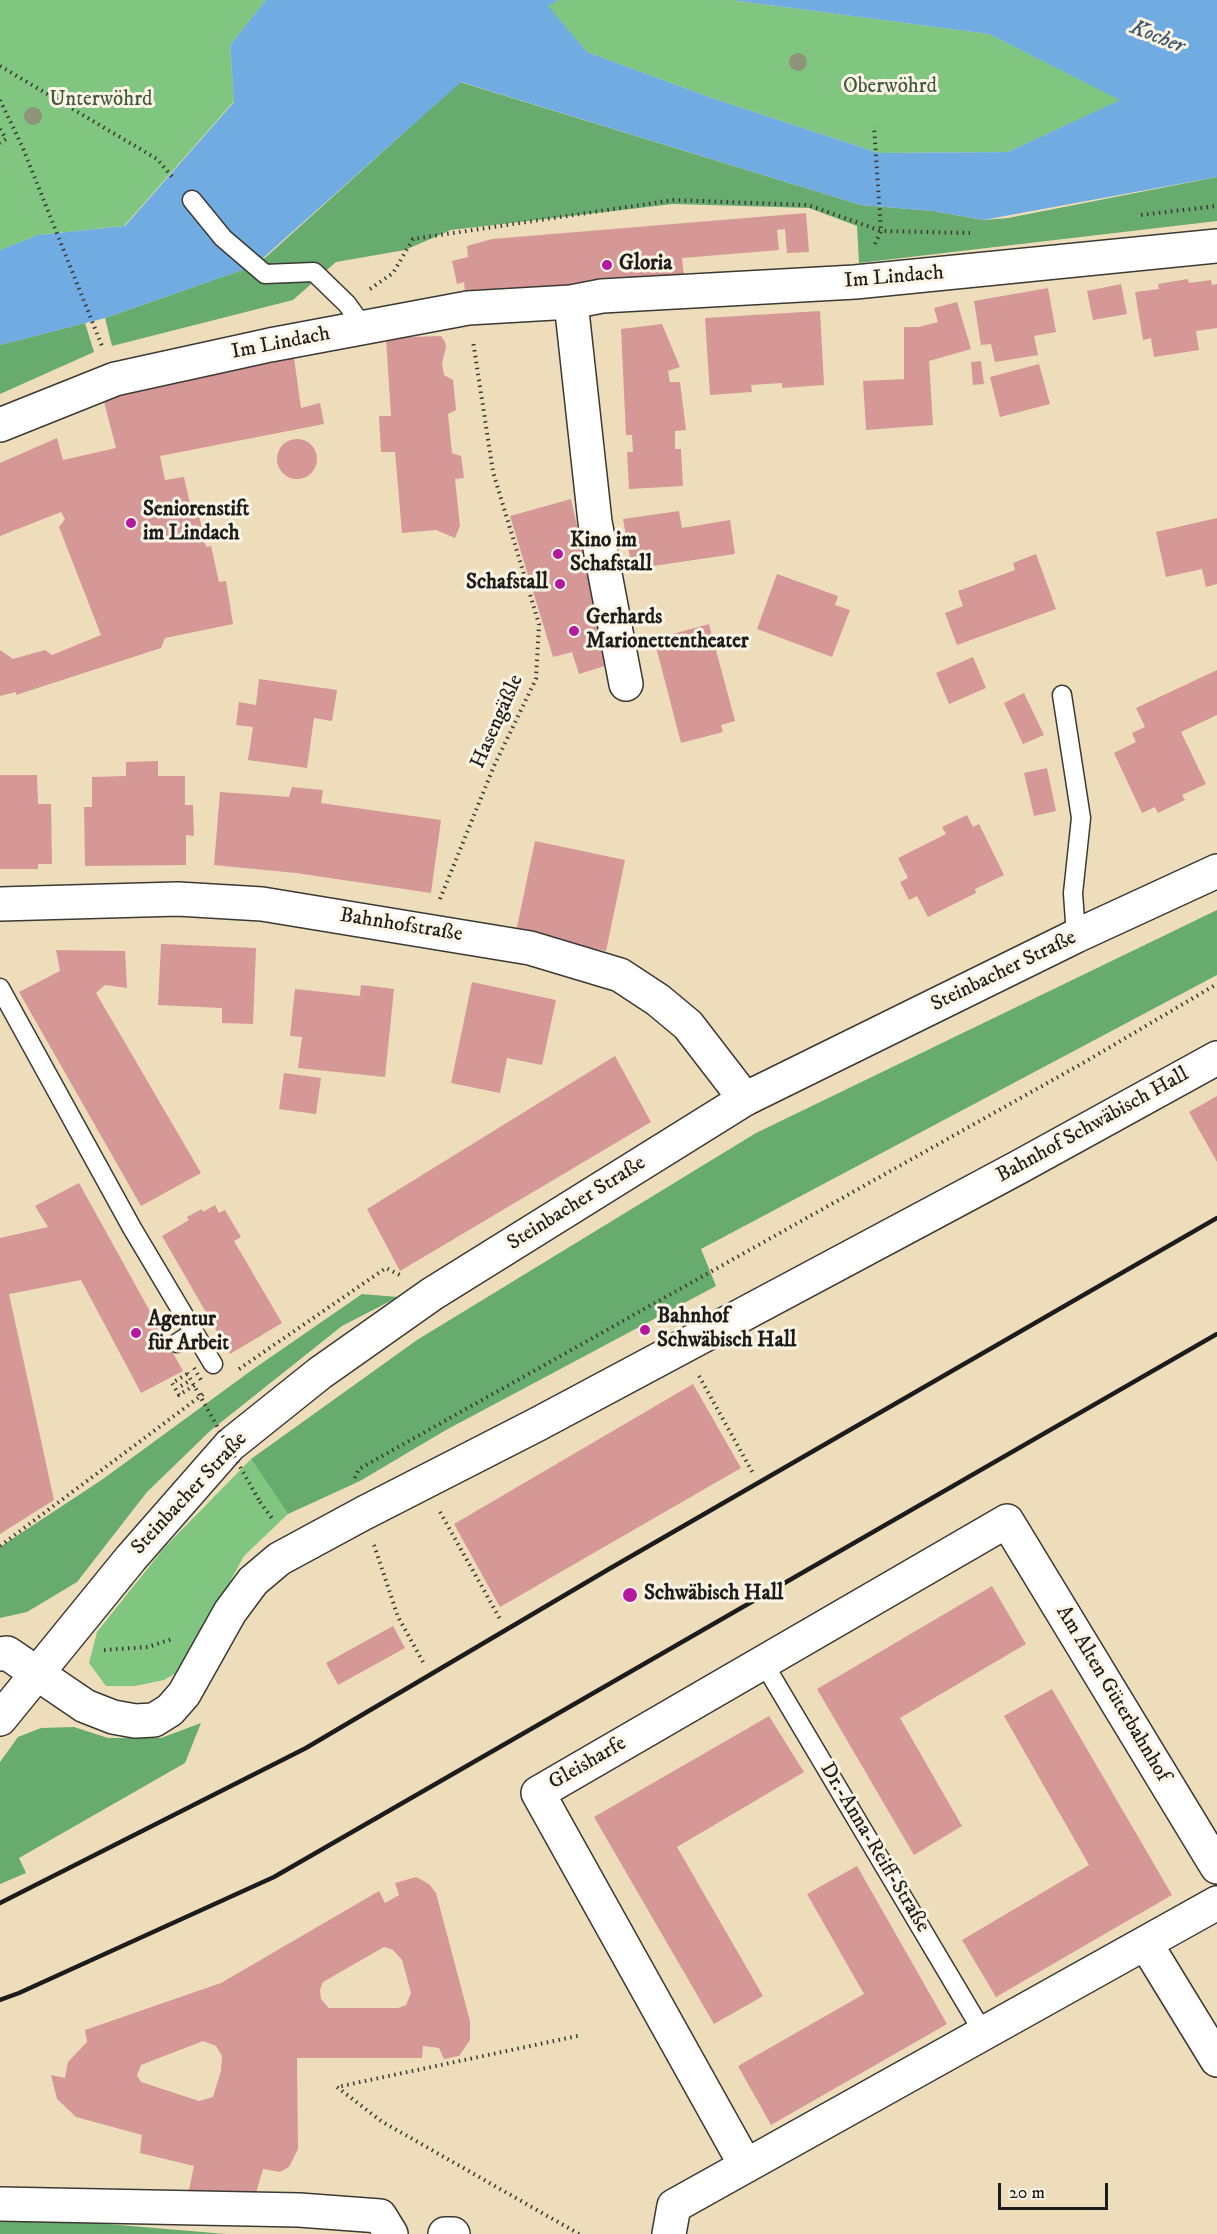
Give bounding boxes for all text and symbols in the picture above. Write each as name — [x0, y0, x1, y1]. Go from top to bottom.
water label: Kocher — [1126, 15, 1188, 61]
park label: Oberwöhrd — [843, 75, 937, 101]
park label: Unterwöhrd — [50, 88, 152, 114]
place label: Gloria — [619, 252, 672, 278]
marker: Gloria — [600, 258, 614, 272]
street label: Im Lindach — [843, 261, 945, 295]
street label: Im Lindach — [230, 322, 332, 366]
place label: Seniorenstift im Lindach — [143, 498, 249, 548]
marker: Seniorenstift im Lindach — [124, 516, 138, 530]
place label: Kino im Schafstall — [570, 529, 652, 579]
marker: Kino im Schafstall — [551, 547, 565, 561]
place label: Schafstall — [466, 571, 548, 597]
marker: Schafstall — [553, 577, 567, 591]
place label: Gerhards Marionettentheater — [586, 606, 749, 656]
marker: Gerhards Marionettentheater — [567, 624, 581, 638]
street label: Hasengäßle — [466, 671, 530, 773]
street label: Bahnhofstraße — [338, 904, 464, 948]
street label: Steinbacher Straße — [927, 926, 1081, 1018]
street label: Bahnhof Schwäbisch Hall — [993, 1063, 1193, 1189]
street label: Steinbacher Straße — [503, 1151, 651, 1257]
place label: Bahnhof Schwäbisch Hall — [657, 1305, 796, 1355]
place label: Agentur für Arbeit — [148, 1308, 229, 1358]
marker: Bahnhof Schwäbisch Hall — [638, 1323, 652, 1337]
marker: Agentur für Arbeit — [129, 1326, 143, 1340]
street label: Steinbacher Straße — [127, 1427, 253, 1561]
place label: Schwäbisch Hall — [644, 1582, 783, 1608]
marker: Schwäbisch Hall — [621, 1586, 639, 1604]
street label: Am Alten Güterbahnhof — [1050, 1601, 1174, 1787]
street label: Gleisharfe — [545, 1732, 631, 1796]
street label: Dr.-Anna-Reiff-Straße — [813, 1759, 935, 1937]
scale bar — [1001, 2171, 1110, 2209]
text: 20 m — [1009, 2182, 1045, 2204]

